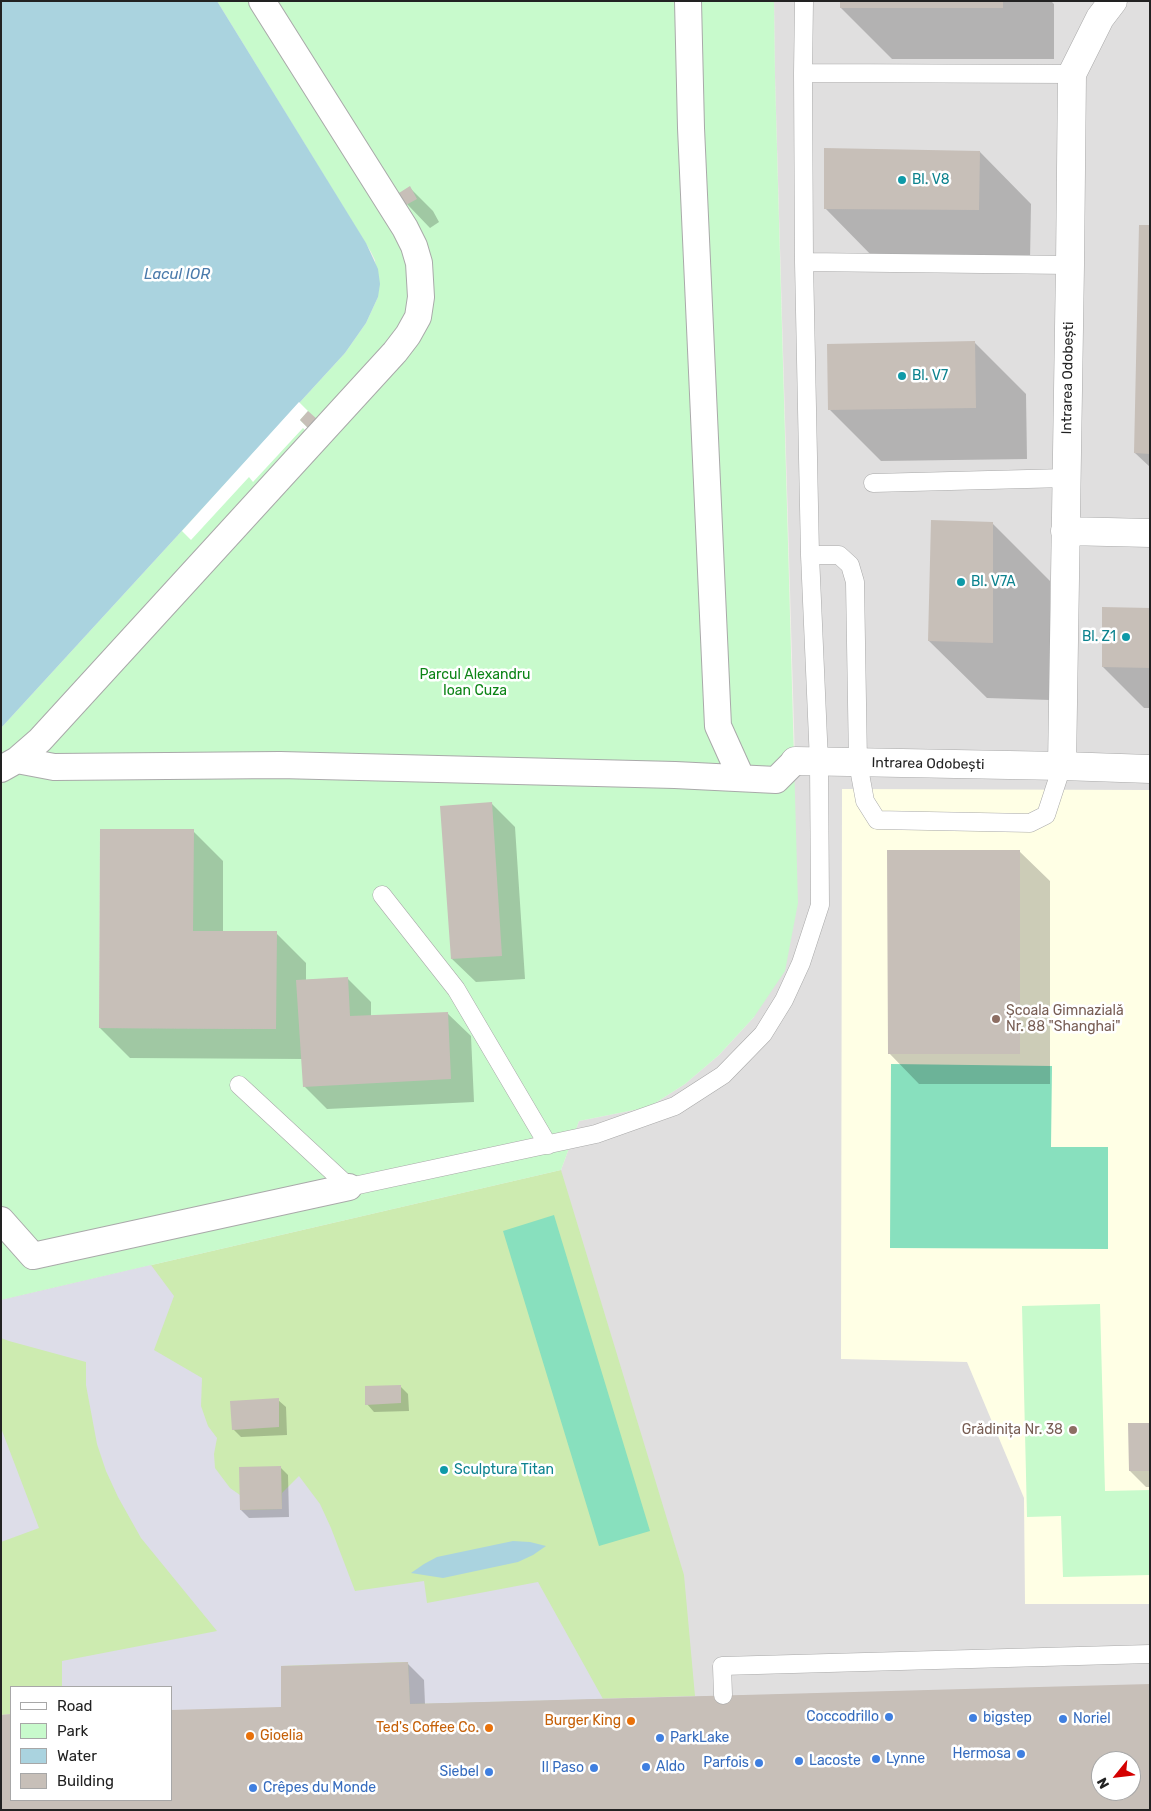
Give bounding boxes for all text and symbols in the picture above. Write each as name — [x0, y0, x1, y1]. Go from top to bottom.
place label: Bl. V8 — [912, 172, 950, 188]
marker: Bl. V8 — [896, 174, 908, 186]
water label: Lacul IOR — [144, 266, 210, 284]
street label: Intrarea Odobești — [1059, 321, 1077, 435]
place label: Bl. V7 — [912, 368, 948, 384]
marker: Bl. V7 — [896, 370, 908, 382]
place label: Bl. V7A — [971, 574, 1016, 590]
marker: Bl. V7A — [955, 576, 967, 588]
place label: Bl. Z1 — [1082, 629, 1116, 645]
marker: Bl. Z1 — [1120, 631, 1132, 643]
park label: Parcul Alexandru Ioan Cuza — [420, 667, 530, 700]
street label: Intrarea Odobești — [871, 755, 985, 773]
place label: Școala Gimnazială Nr. 88 "Shanghai" — [1006, 1003, 1124, 1036]
marker: Școala Gimnazială Nr. 88 "Shanghai" — [990, 1013, 1002, 1025]
place label: Grădinița Nr. 38 — [962, 1422, 1063, 1438]
marker: Grădinița Nr. 38 — [1067, 1424, 1079, 1436]
place label: Sculptura Titan — [454, 1462, 554, 1478]
marker: Sculptura Titan — [438, 1464, 450, 1476]
legend — [10, 1686, 172, 1801]
text: Road — [57, 1697, 93, 1715]
place label: Coccodrillo — [806, 1709, 879, 1725]
place label: bigstep — [983, 1710, 1032, 1726]
marker: Coccodrillo — [883, 1711, 895, 1723]
place label: Noriel — [1073, 1711, 1111, 1727]
marker: bigstep — [967, 1712, 979, 1724]
place label: Burger King — [544, 1713, 621, 1729]
marker: Noriel — [1057, 1713, 1069, 1725]
marker: Burger King — [625, 1715, 637, 1727]
place label: Ted's Coffee Co. — [376, 1720, 479, 1736]
text: Park — [57, 1722, 88, 1740]
marker: Ted's Coffee Co. — [483, 1722, 495, 1734]
place label: Gioelia — [260, 1728, 303, 1744]
marker: Gioelia — [244, 1730, 256, 1742]
place label: ParkLake — [670, 1730, 729, 1746]
marker: ParkLake — [654, 1732, 666, 1744]
place label: Hermosa — [952, 1746, 1011, 1762]
text: Water — [57, 1747, 97, 1765]
marker: Hermosa — [1015, 1748, 1027, 1760]
place label: Lynne — [886, 1751, 925, 1767]
north arrow — [1091, 1751, 1141, 1801]
place label: Lacoste — [809, 1753, 861, 1769]
marker: Lynne — [870, 1753, 882, 1765]
place label: Parfois — [703, 1755, 749, 1771]
marker: Lacoste — [793, 1755, 805, 1767]
marker: Parfois — [753, 1757, 765, 1769]
place label: Aldo — [656, 1759, 685, 1775]
place label: Il Paso — [542, 1760, 584, 1776]
marker: Aldo — [640, 1761, 652, 1773]
marker: Il Paso — [588, 1762, 600, 1774]
place label: Siebel — [439, 1764, 479, 1780]
marker: Siebel — [483, 1766, 495, 1778]
text: Building — [57, 1772, 114, 1790]
text: N — [1093, 1775, 1113, 1792]
place label: Crêpes du Monde — [263, 1780, 376, 1796]
marker: Crêpes du Monde — [247, 1782, 259, 1794]

